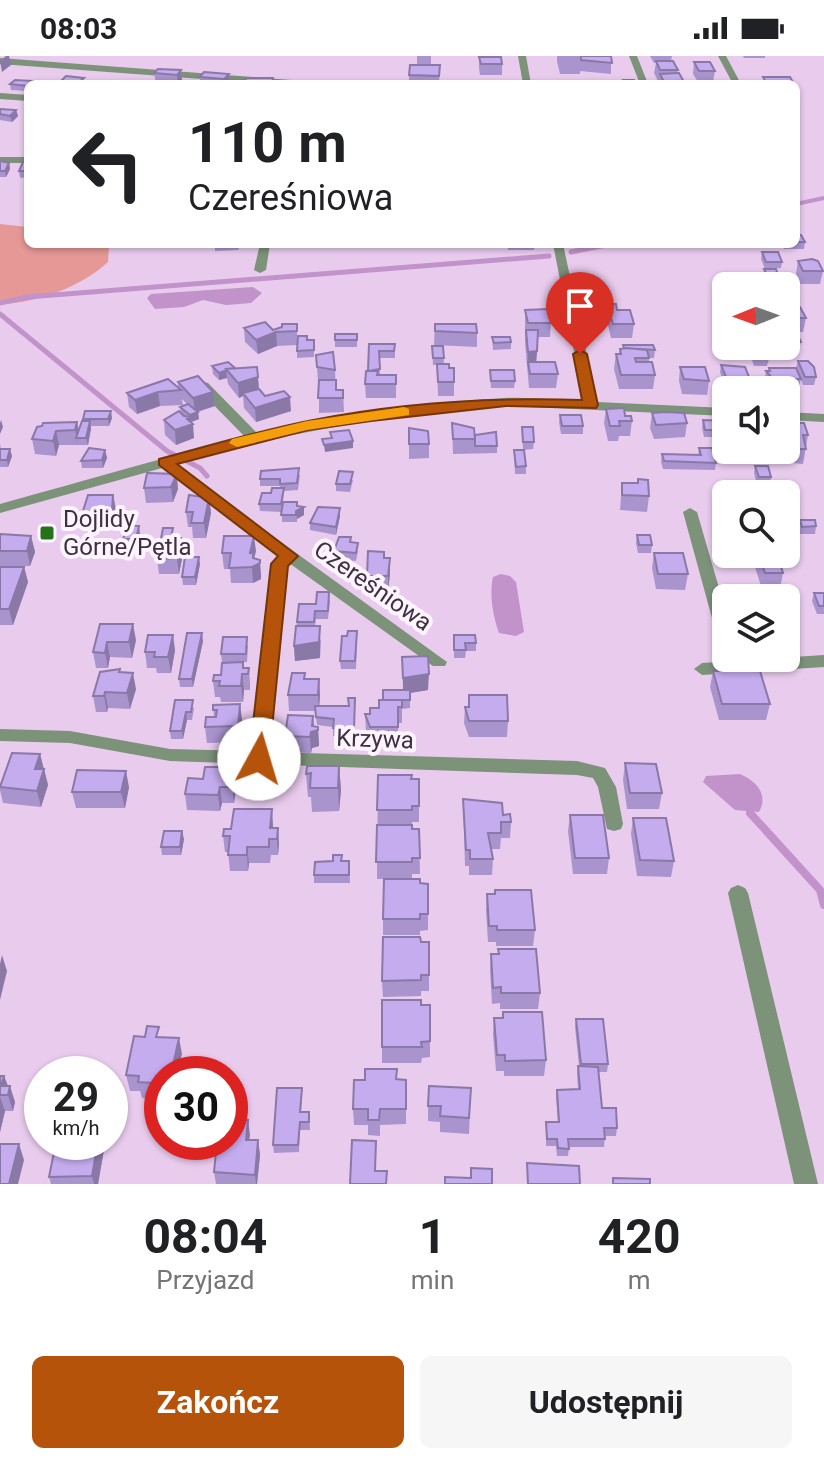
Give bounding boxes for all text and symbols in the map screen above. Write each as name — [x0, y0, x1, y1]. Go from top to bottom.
text: 08:03 — [40, 11, 117, 46]
text: 110 m — [188, 110, 347, 176]
icon: left — [56, 112, 160, 216]
text: Czereśniowa — [188, 177, 393, 219]
pin — [546, 272, 614, 354]
north arrow — [712, 272, 800, 360]
map controls — [712, 272, 800, 672]
icon: arrive — [558, 284, 602, 328]
button: sound — [712, 376, 800, 464]
button: search — [712, 480, 800, 568]
place label: Dojlidy Górne/Pętla — [63, 505, 192, 561]
marker: Dojlidy Górne/Pętla — [38, 524, 56, 542]
street label: Czereśniowa — [309, 535, 437, 637]
button: layers — [712, 584, 800, 672]
position arrow — [217, 717, 301, 801]
street label: Krzywa — [336, 724, 414, 754]
speed limit sign: 30 — [144, 1056, 248, 1160]
text: 29 — [53, 1074, 99, 1121]
text: km/h — [53, 1116, 99, 1140]
text: 08:04 — [144, 1208, 267, 1265]
text: 1 — [419, 1208, 446, 1265]
text: 420 — [598, 1208, 680, 1265]
text: Przyjazd — [156, 1265, 254, 1295]
text: min — [411, 1265, 454, 1295]
text: m — [628, 1265, 651, 1295]
button: Zakończ — [32, 1356, 404, 1448]
button: Udostępnij — [420, 1356, 792, 1448]

